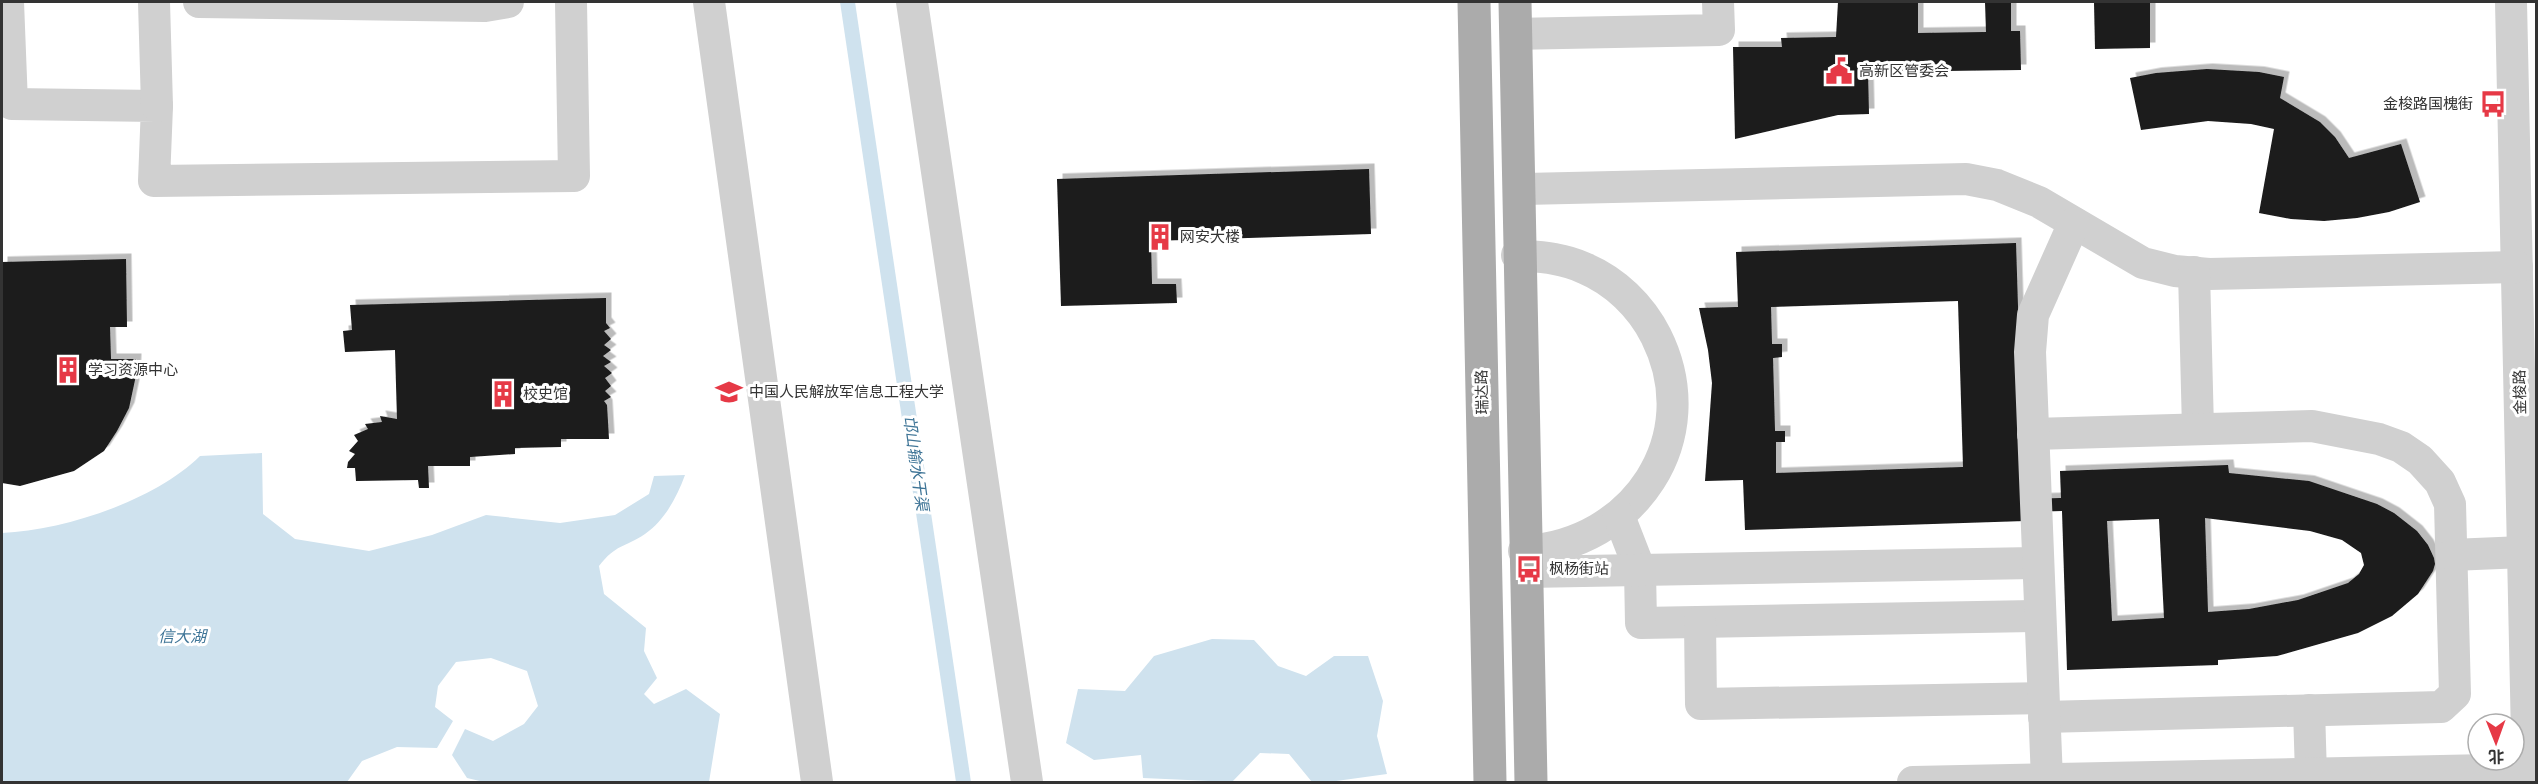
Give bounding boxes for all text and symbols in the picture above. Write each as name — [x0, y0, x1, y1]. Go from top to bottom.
public building icon: 高新区管委会 — [1824, 56, 1854, 86]
place label: 高新区管委会 — [1859, 62, 1949, 80]
bus stop icon: 金梭路国槐街 — [2478, 89, 2508, 119]
place label: 金梭路国槐街 — [2383, 95, 2473, 113]
building icon: 网安大楼 — [1145, 222, 1175, 252]
place label: 网安大楼 — [1180, 228, 1240, 246]
building icon: 学习资源中心 — [53, 355, 83, 385]
place label: 学习资源中心 — [88, 361, 178, 379]
street label: 瑞达路 — [1473, 369, 1491, 415]
street label: 金梭路 — [2511, 369, 2529, 415]
school or university icon: 中国人民解放军信息工程大学 — [714, 377, 744, 407]
building icon: 校史馆 — [488, 379, 518, 409]
place label: 中国人民解放军信息工程大学 — [749, 383, 944, 401]
place label: 校史馆 — [523, 385, 568, 403]
water label: 邙山输水干渠 — [900, 414, 932, 514]
bus stop icon: 枫杨街站 — [1514, 554, 1544, 584]
place label: 枫杨街站 — [1549, 560, 1609, 578]
water label: 信大湖 — [158, 627, 209, 646]
north arrow — [2466, 712, 2526, 772]
text: 北 — [2488, 747, 2504, 766]

